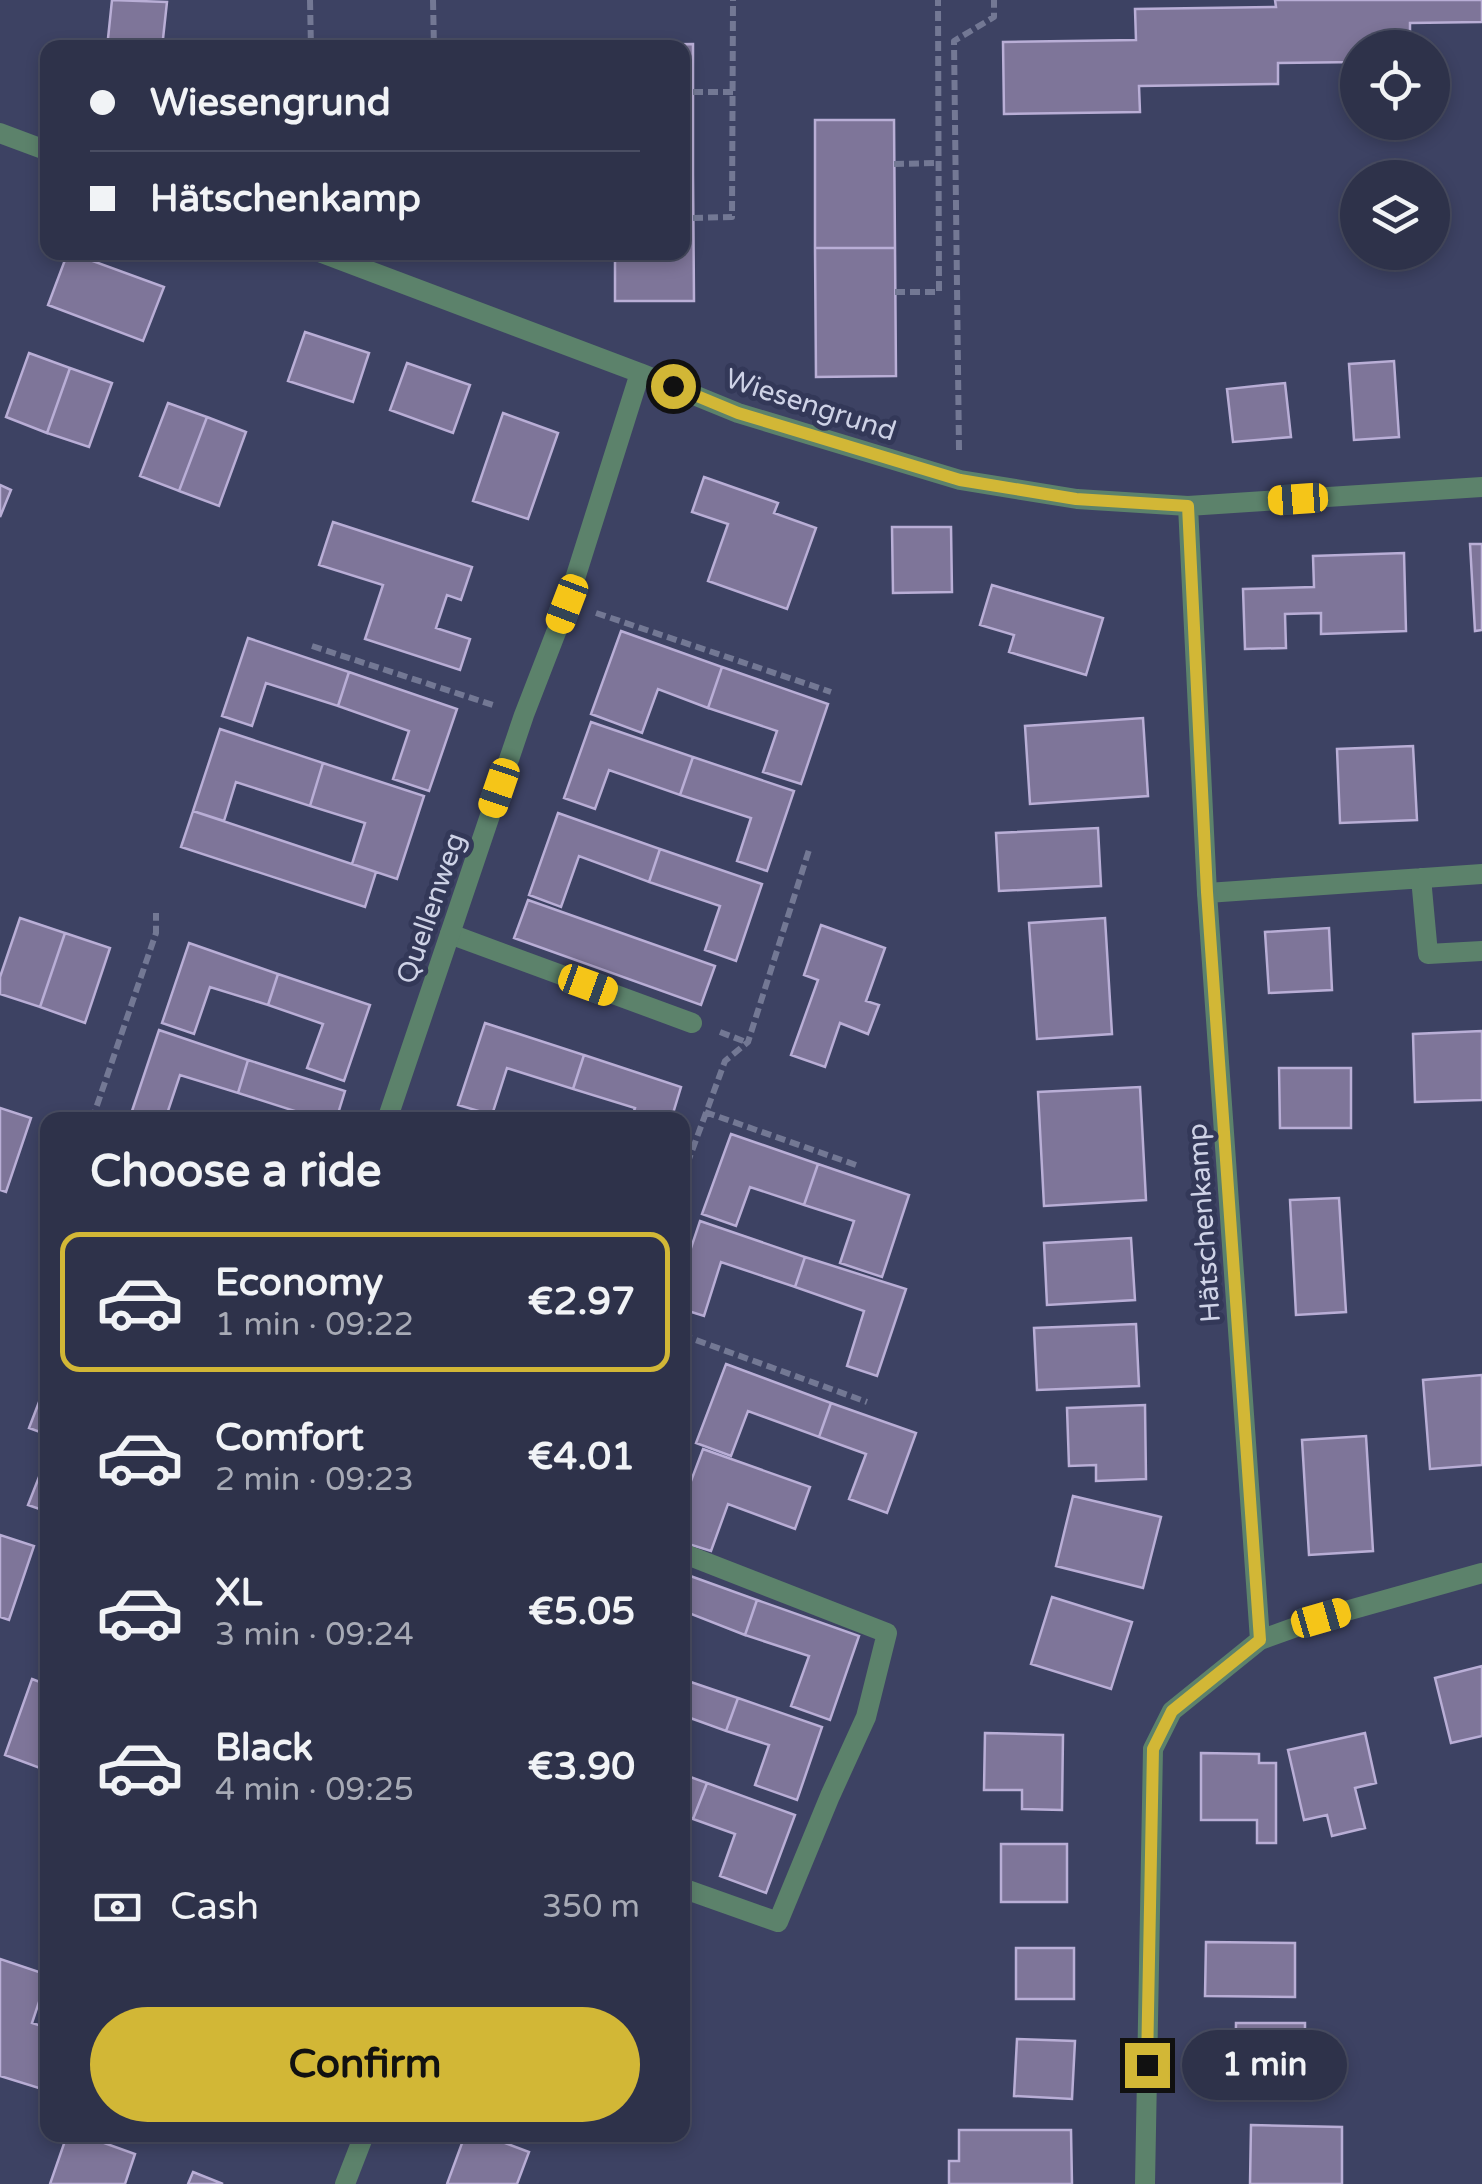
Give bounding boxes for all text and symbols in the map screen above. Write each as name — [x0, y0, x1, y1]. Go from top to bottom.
map controls — [1340, 30, 1450, 270]
button: locate — [1340, 30, 1450, 140]
text: Wiesengrund — [150, 80, 391, 126]
button: layers — [1340, 160, 1450, 270]
text: Hätschenkamp — [150, 176, 421, 222]
street label: Wiesengrund — [721, 361, 900, 449]
route start — [651, 364, 696, 409]
car — [1267, 482, 1329, 516]
car — [542, 571, 592, 637]
car — [475, 755, 523, 821]
street label: Quellenweg — [389, 828, 473, 988]
car — [555, 961, 621, 1009]
street label: Hätschenkamp — [1180, 1122, 1228, 1324]
text: Choose a ride — [90, 1145, 381, 1199]
icon: car — [95, 1257, 185, 1347]
text: Economy — [215, 1260, 383, 1306]
text: €2.97 — [528, 1279, 635, 1325]
text: 1 min · 09:22 — [215, 1306, 414, 1344]
icon: car — [95, 1412, 185, 1502]
text: Comfort — [215, 1415, 364, 1461]
text: €4.01 — [528, 1434, 635, 1480]
text: 2 min · 09:23 — [215, 1461, 414, 1499]
icon: car — [95, 1567, 185, 1657]
text: XL — [215, 1570, 262, 1616]
text: €5.05 — [528, 1589, 635, 1635]
car — [1288, 1595, 1354, 1641]
text: 3 min · 09:24 — [215, 1616, 414, 1654]
icon: car — [95, 1722, 185, 1812]
text: Black — [215, 1725, 313, 1771]
text: €3.90 — [528, 1744, 635, 1790]
text: 4 min · 09:25 — [215, 1771, 414, 1809]
icon: cash — [90, 1880, 145, 1935]
text: Cash — [170, 1884, 259, 1930]
text: 350 m — [542, 1888, 640, 1926]
button: Confirm — [90, 2007, 640, 2122]
callout: 1 min — [1182, 2030, 1347, 2100]
route end — [1125, 2043, 1170, 2088]
text: 1 min — [1222, 2046, 1307, 2084]

